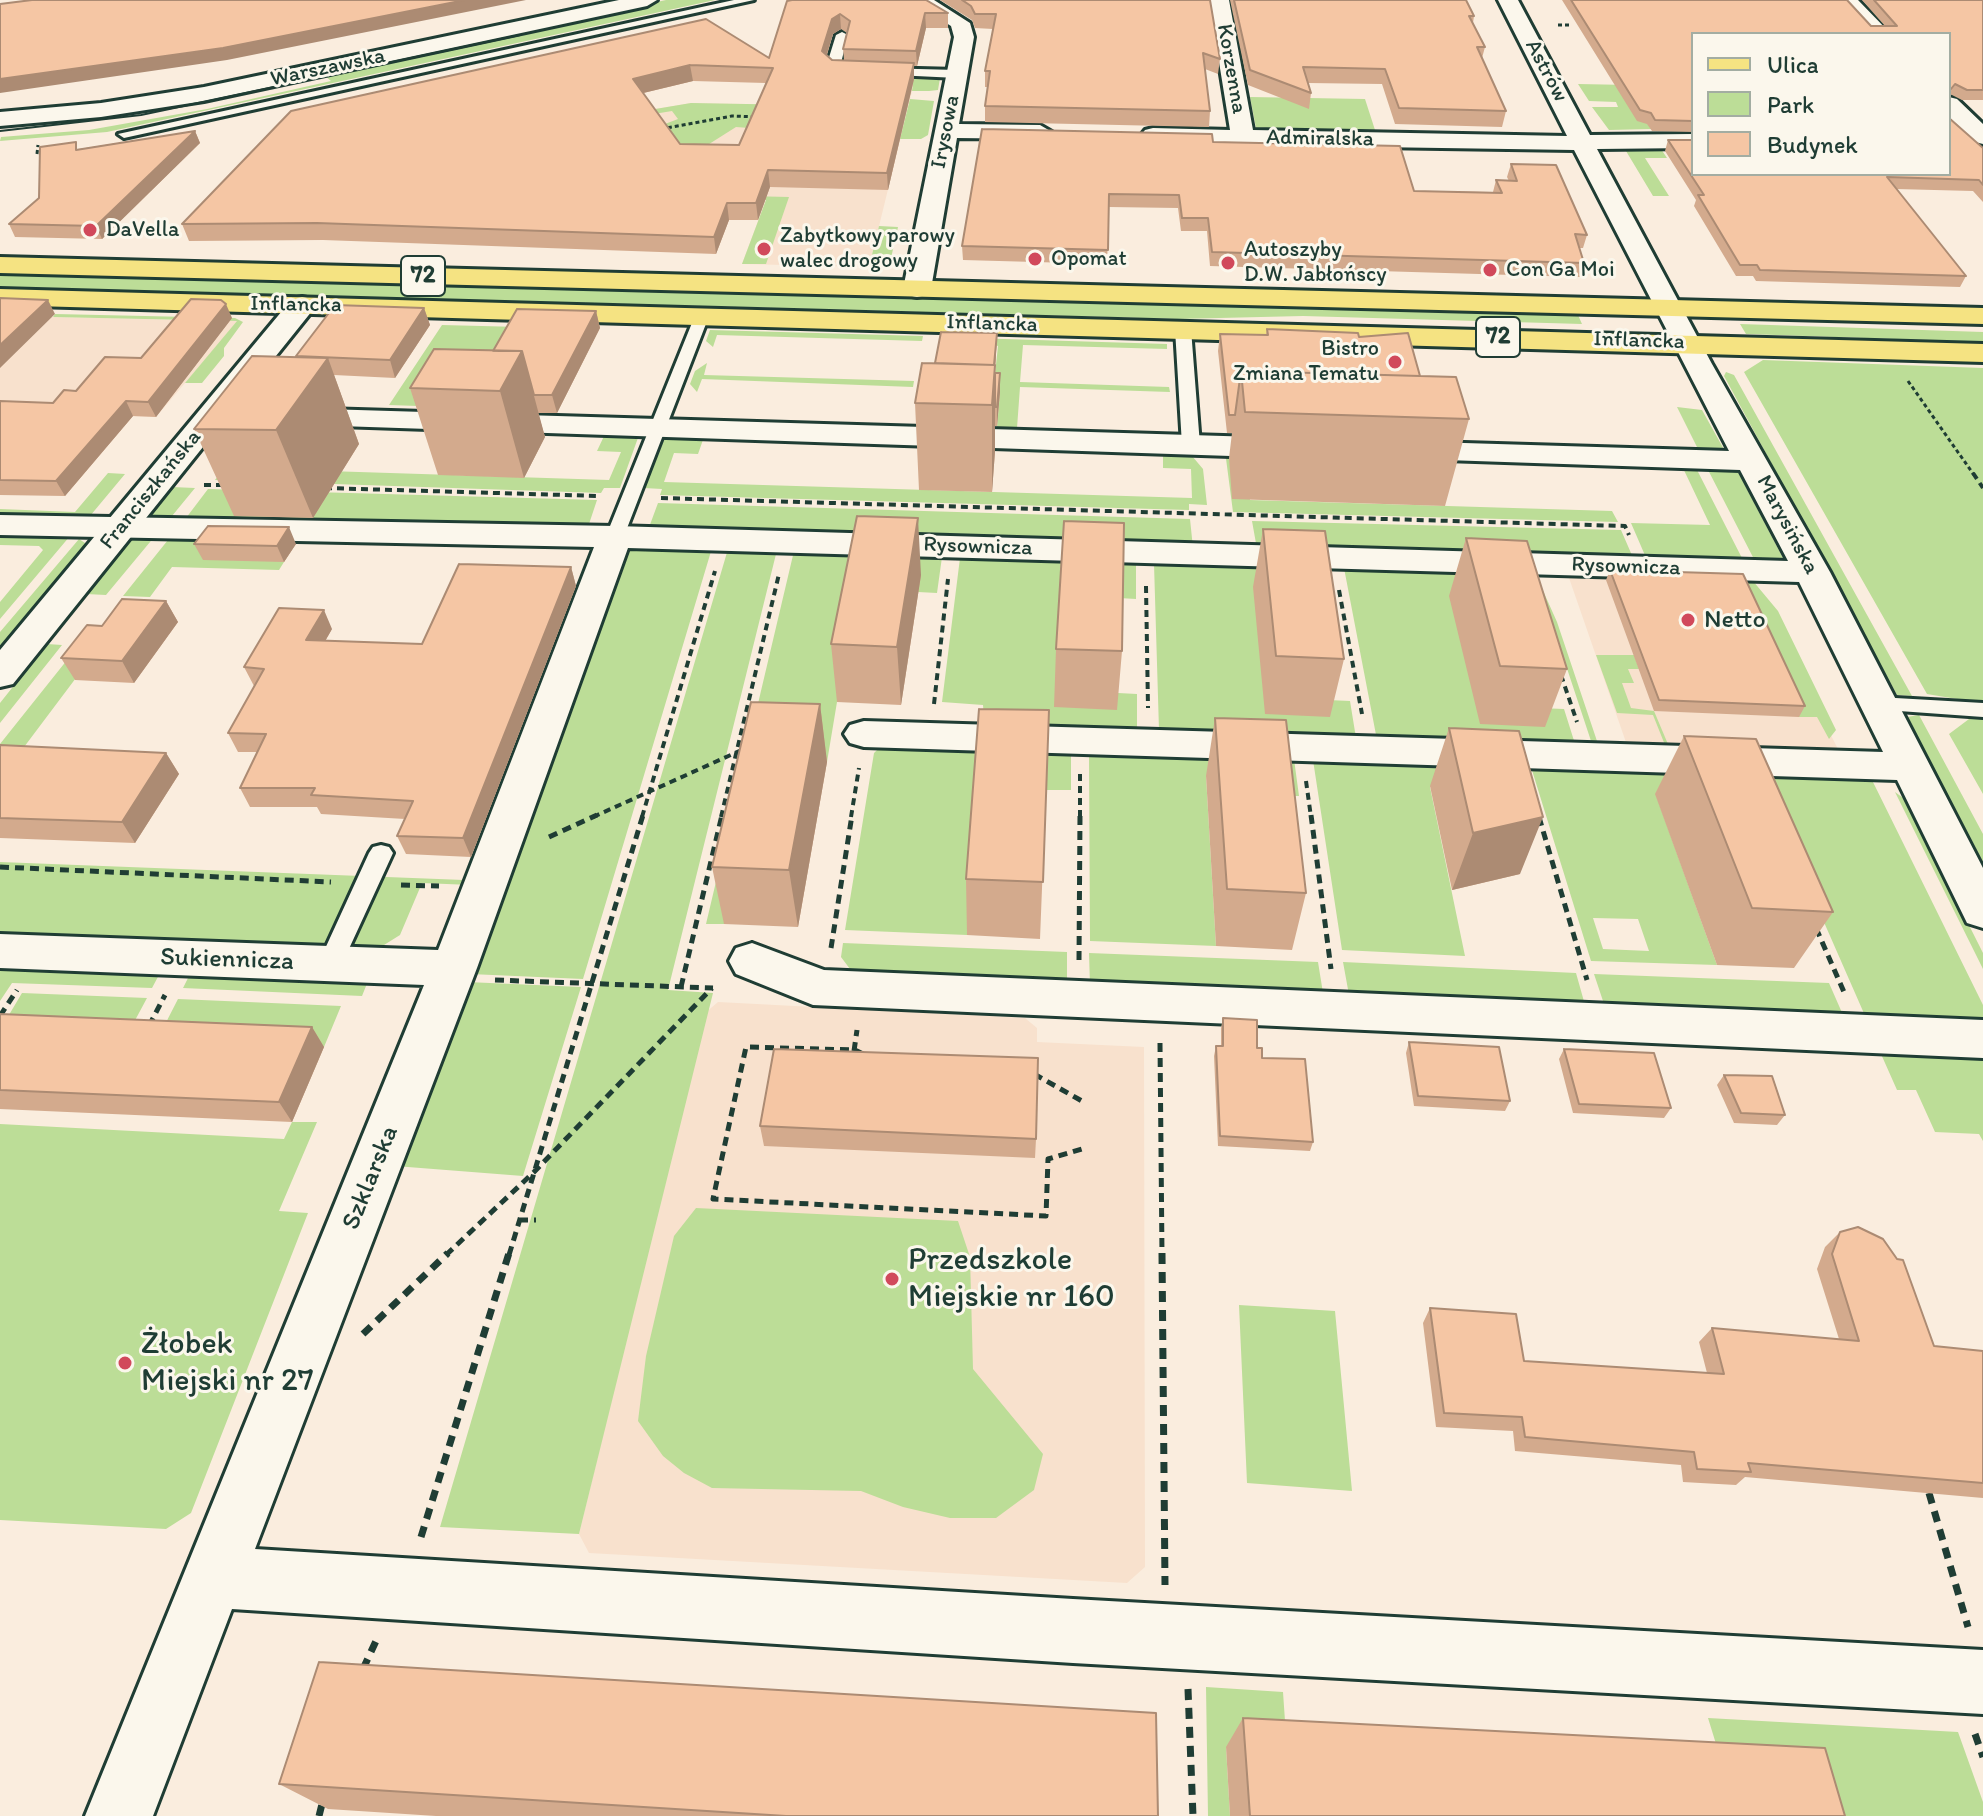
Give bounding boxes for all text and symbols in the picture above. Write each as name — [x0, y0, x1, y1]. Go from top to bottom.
street label: Korzenna — [1210, 22, 1252, 116]
legend — [1691, 32, 1951, 176]
street label: Astrów — [1519, 35, 1573, 107]
street label: Warszawska — [268, 43, 388, 93]
text: Ulica — [1767, 50, 1819, 79]
text: Park — [1767, 90, 1814, 119]
street label: Irysowa — [926, 93, 966, 171]
street label: Admiralska — [1266, 125, 1374, 153]
text: Budynek — [1767, 130, 1858, 159]
place label: DaVella — [106, 217, 179, 243]
marker: DaVella — [81, 221, 99, 239]
place label: Zabytkowy parowy walec drogowy — [780, 223, 955, 274]
place label: Autoszyby D.W. Jabłońscy — [1244, 237, 1387, 288]
marker: Zabytkowy parowy walec drogowy — [755, 240, 773, 258]
place label: Opomat — [1051, 246, 1127, 272]
marker: Opomat — [1026, 250, 1044, 268]
marker: Autoszyby D.W. Jabłońscy — [1219, 254, 1237, 272]
road number: 72 — [401, 256, 445, 296]
place label: Con Ga Moi — [1506, 257, 1615, 283]
marker: Con Ga Moi — [1481, 261, 1499, 279]
street label: Inflancka — [250, 291, 342, 319]
street label: Inflancka — [946, 309, 1038, 339]
road number: 72 — [1476, 317, 1520, 357]
street label: Inflancka — [1593, 326, 1685, 356]
place label: Bistro Zmiana Tematu — [1233, 336, 1379, 388]
marker: Bistro Zmiana Tematu — [1386, 353, 1404, 371]
street label: Franciszkańska — [95, 425, 207, 555]
street label: Marysińska — [1750, 471, 1824, 579]
street label: Rysownicza — [923, 532, 1033, 562]
street label: Rysownicza — [1571, 552, 1681, 582]
place label: Netto — [1704, 604, 1766, 636]
marker: Netto — [1679, 611, 1697, 629]
street label: Sukiennicza — [160, 942, 294, 978]
street label: Szklarska — [336, 1122, 406, 1234]
place label: Przedszkole Miejskie nr 160 — [908, 1242, 1115, 1317]
marker: Przedszkole Miejskie nr 160 — [883, 1270, 901, 1288]
place label: Żłobek Miejski nr 27 — [141, 1326, 314, 1401]
marker: Żłobek Miejski nr 27 — [116, 1354, 134, 1372]

